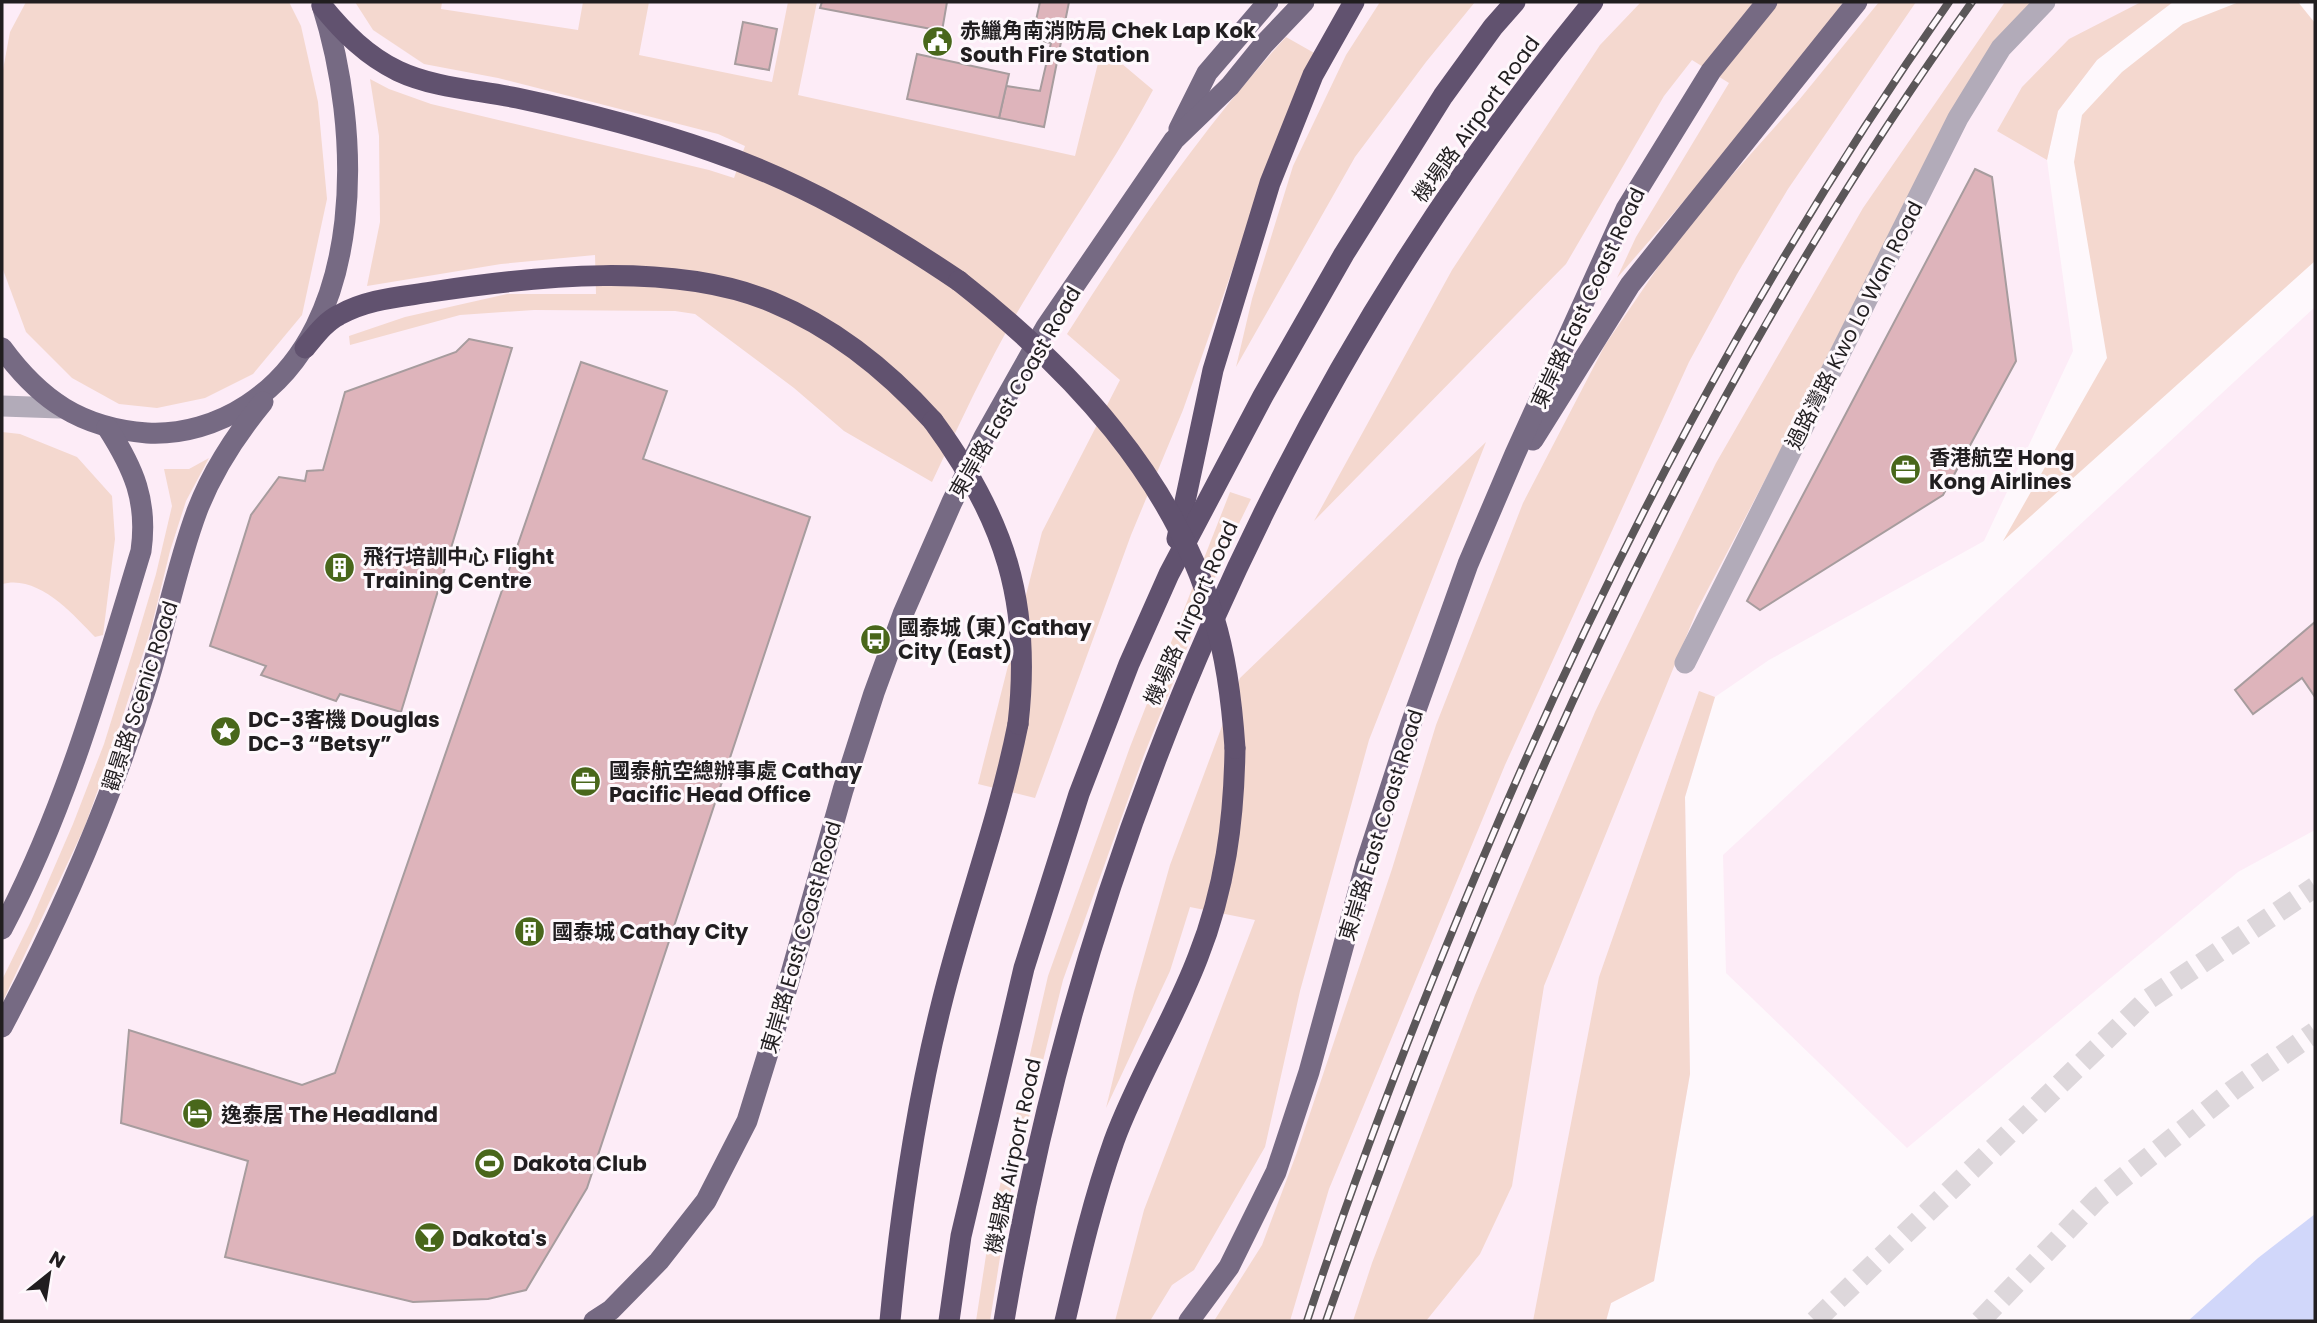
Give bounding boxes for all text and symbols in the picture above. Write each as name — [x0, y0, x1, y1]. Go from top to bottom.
place label: 赤鱲角南消防局 Chek Lap Kok South Fire Station — [960, 16, 1256, 69]
public building icon: 赤鱲角南消防局 Chek Lap Kok South Fire Station — [920, 25, 954, 59]
street label: 機場路 Airport Road — [1406, 30, 1546, 208]
street label: 東岸路 East Coast Road — [1524, 183, 1652, 413]
street label: 過路灣路 Kwo Lo Wan Road — [1779, 196, 1929, 454]
street label: 東岸路 East Coast Road — [942, 281, 1088, 503]
place label: 香港航空 Hong Kong Airlines — [1929, 443, 2075, 496]
office icon: 香港航空 Hong Kong Airlines — [1889, 452, 1923, 486]
street label: 機場路 Airport Road — [1137, 516, 1245, 710]
place label: 飛行培訓中心 Flight Training Centre — [363, 542, 554, 595]
building icon: 飛行培訓中心 Flight Training Centre — [323, 551, 357, 585]
street label: 觀景路 Scenic Road — [96, 597, 184, 795]
place label: 國泰城 (東) Cathay City (East) — [898, 613, 1092, 666]
bus stop icon: 國泰城 (東) Cathay City (East) — [858, 622, 892, 656]
place label: DC-3客機 Douglas DC-3 “Betsy” — [248, 705, 440, 758]
street label: 東岸路 East Coast Road — [1332, 706, 1430, 944]
place icon: DC-3客機 Douglas DC-3 “Betsy” — [208, 714, 242, 748]
place label: 國泰航空總辦事處 Cathay Pacific Head Office — [609, 756, 863, 809]
office icon: 國泰航空總辦事處 Cathay Pacific Head Office — [569, 765, 603, 799]
street label: 東岸路 East Coast Road — [754, 817, 848, 1057]
building icon: 國泰城 Cathay City — [512, 914, 546, 948]
place label: 國泰城 Cathay City — [552, 917, 749, 946]
street label: 機場路 Airport Road — [978, 1056, 1048, 1256]
hotel icon: 逸泰居 The Headland — [181, 1097, 215, 1131]
place label: 逸泰居 The Headland — [221, 1100, 438, 1129]
sports icon: Dakota Club — [473, 1146, 507, 1180]
place label: Dakota Club — [513, 1149, 647, 1178]
bar icon: Dakota's — [412, 1221, 446, 1255]
place label: Dakota's — [452, 1224, 547, 1253]
north arrow — [14, 1239, 84, 1309]
text: N — [44, 1244, 70, 1275]

